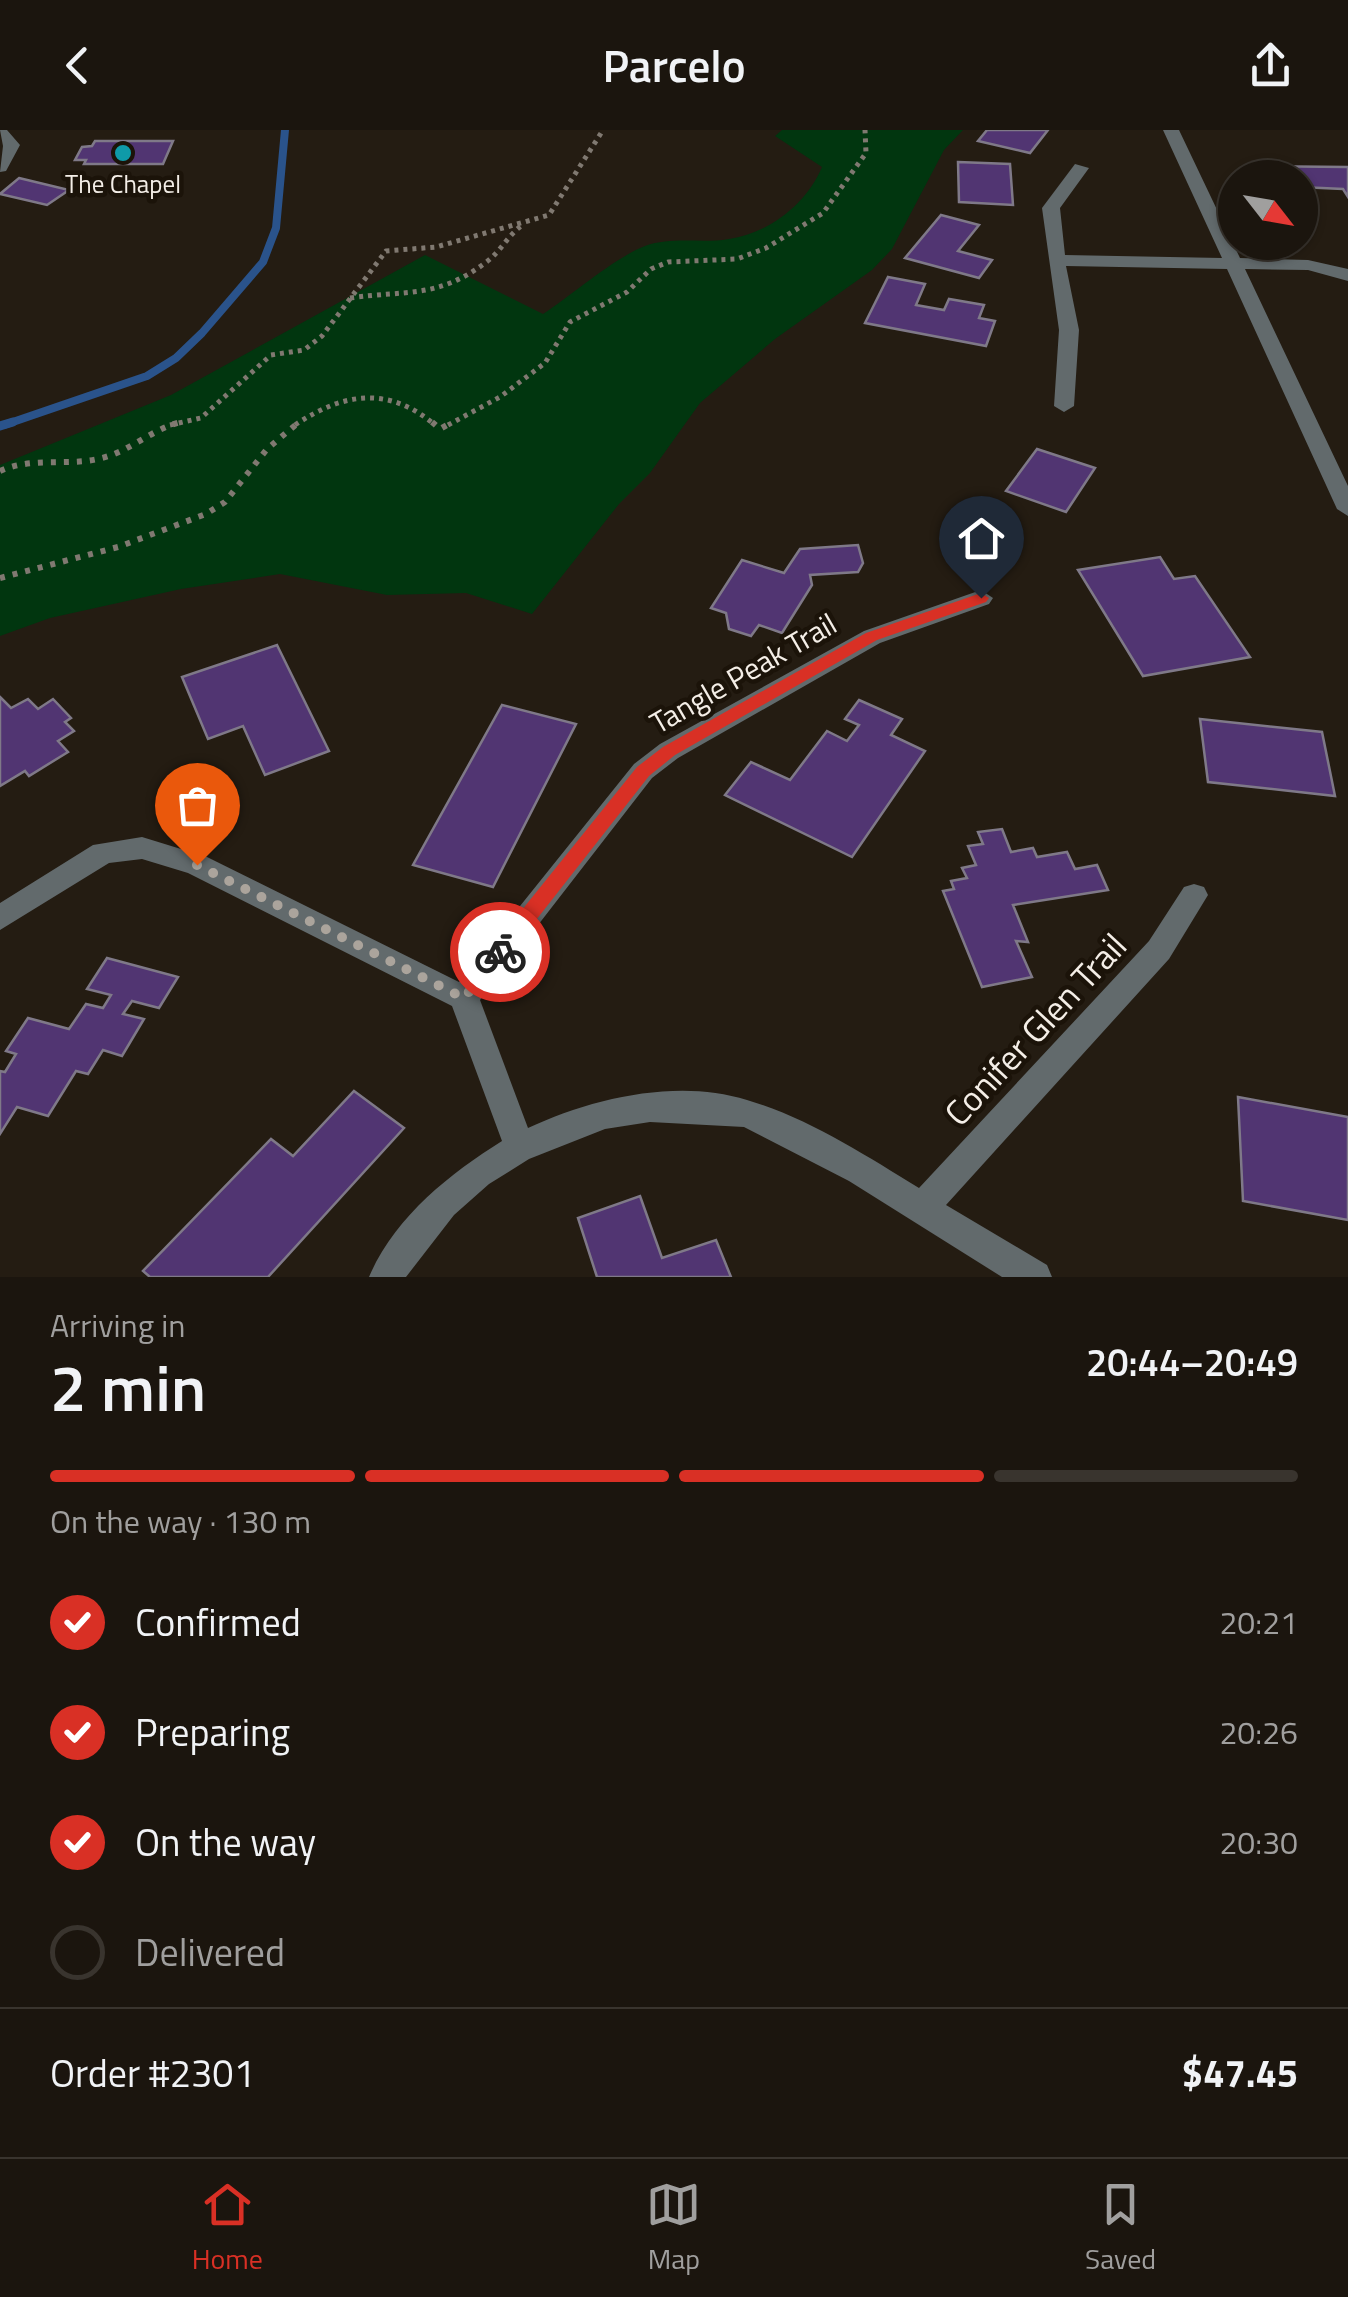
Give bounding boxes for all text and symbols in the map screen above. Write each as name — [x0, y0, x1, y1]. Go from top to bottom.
text: Parcelo — [602, 31, 746, 99]
icon: back — [50, 38, 105, 93]
icon: share — [1243, 38, 1298, 93]
marker: The Chapel — [112, 142, 134, 164]
north arrow — [1218, 160, 1318, 260]
map controls — [1218, 160, 1318, 260]
place label: The Chapel — [65, 165, 181, 203]
pin — [939, 496, 1024, 599]
icon: home — [954, 511, 1009, 566]
street label: Tangle Peak Trail — [641, 601, 845, 745]
pin — [155, 763, 240, 866]
icon: bag — [170, 778, 225, 833]
courier — [450, 902, 550, 1002]
street label: Conifer Glen Trail — [931, 920, 1139, 1138]
icon: bike — [473, 925, 528, 980]
text: Arriving in — [50, 1301, 186, 1349]
text: 20:44–20:49 — [1086, 1333, 1298, 1391]
text: 2 min — [50, 1337, 206, 1436]
text: On the way · 130 m — [50, 1497, 311, 1545]
text: Confirmed — [135, 1593, 301, 1651]
icon: check — [50, 1595, 105, 1650]
text: 20:21 — [1219, 1598, 1298, 1646]
text: Preparing — [135, 1703, 290, 1761]
icon: check — [50, 1705, 105, 1760]
text: 20:26 — [1219, 1708, 1298, 1756]
text: On the way — [135, 1813, 316, 1871]
icon: check — [50, 1815, 105, 1870]
text: 20:30 — [1219, 1818, 1298, 1866]
text: Delivered — [135, 1923, 285, 1981]
text: Order #2301 — [50, 2044, 255, 2102]
text: $47.45 — [1182, 2044, 1298, 2102]
tab: Home — [192, 2177, 263, 2280]
tab: Map — [646, 2177, 701, 2280]
tab: Saved — [1085, 2177, 1156, 2280]

